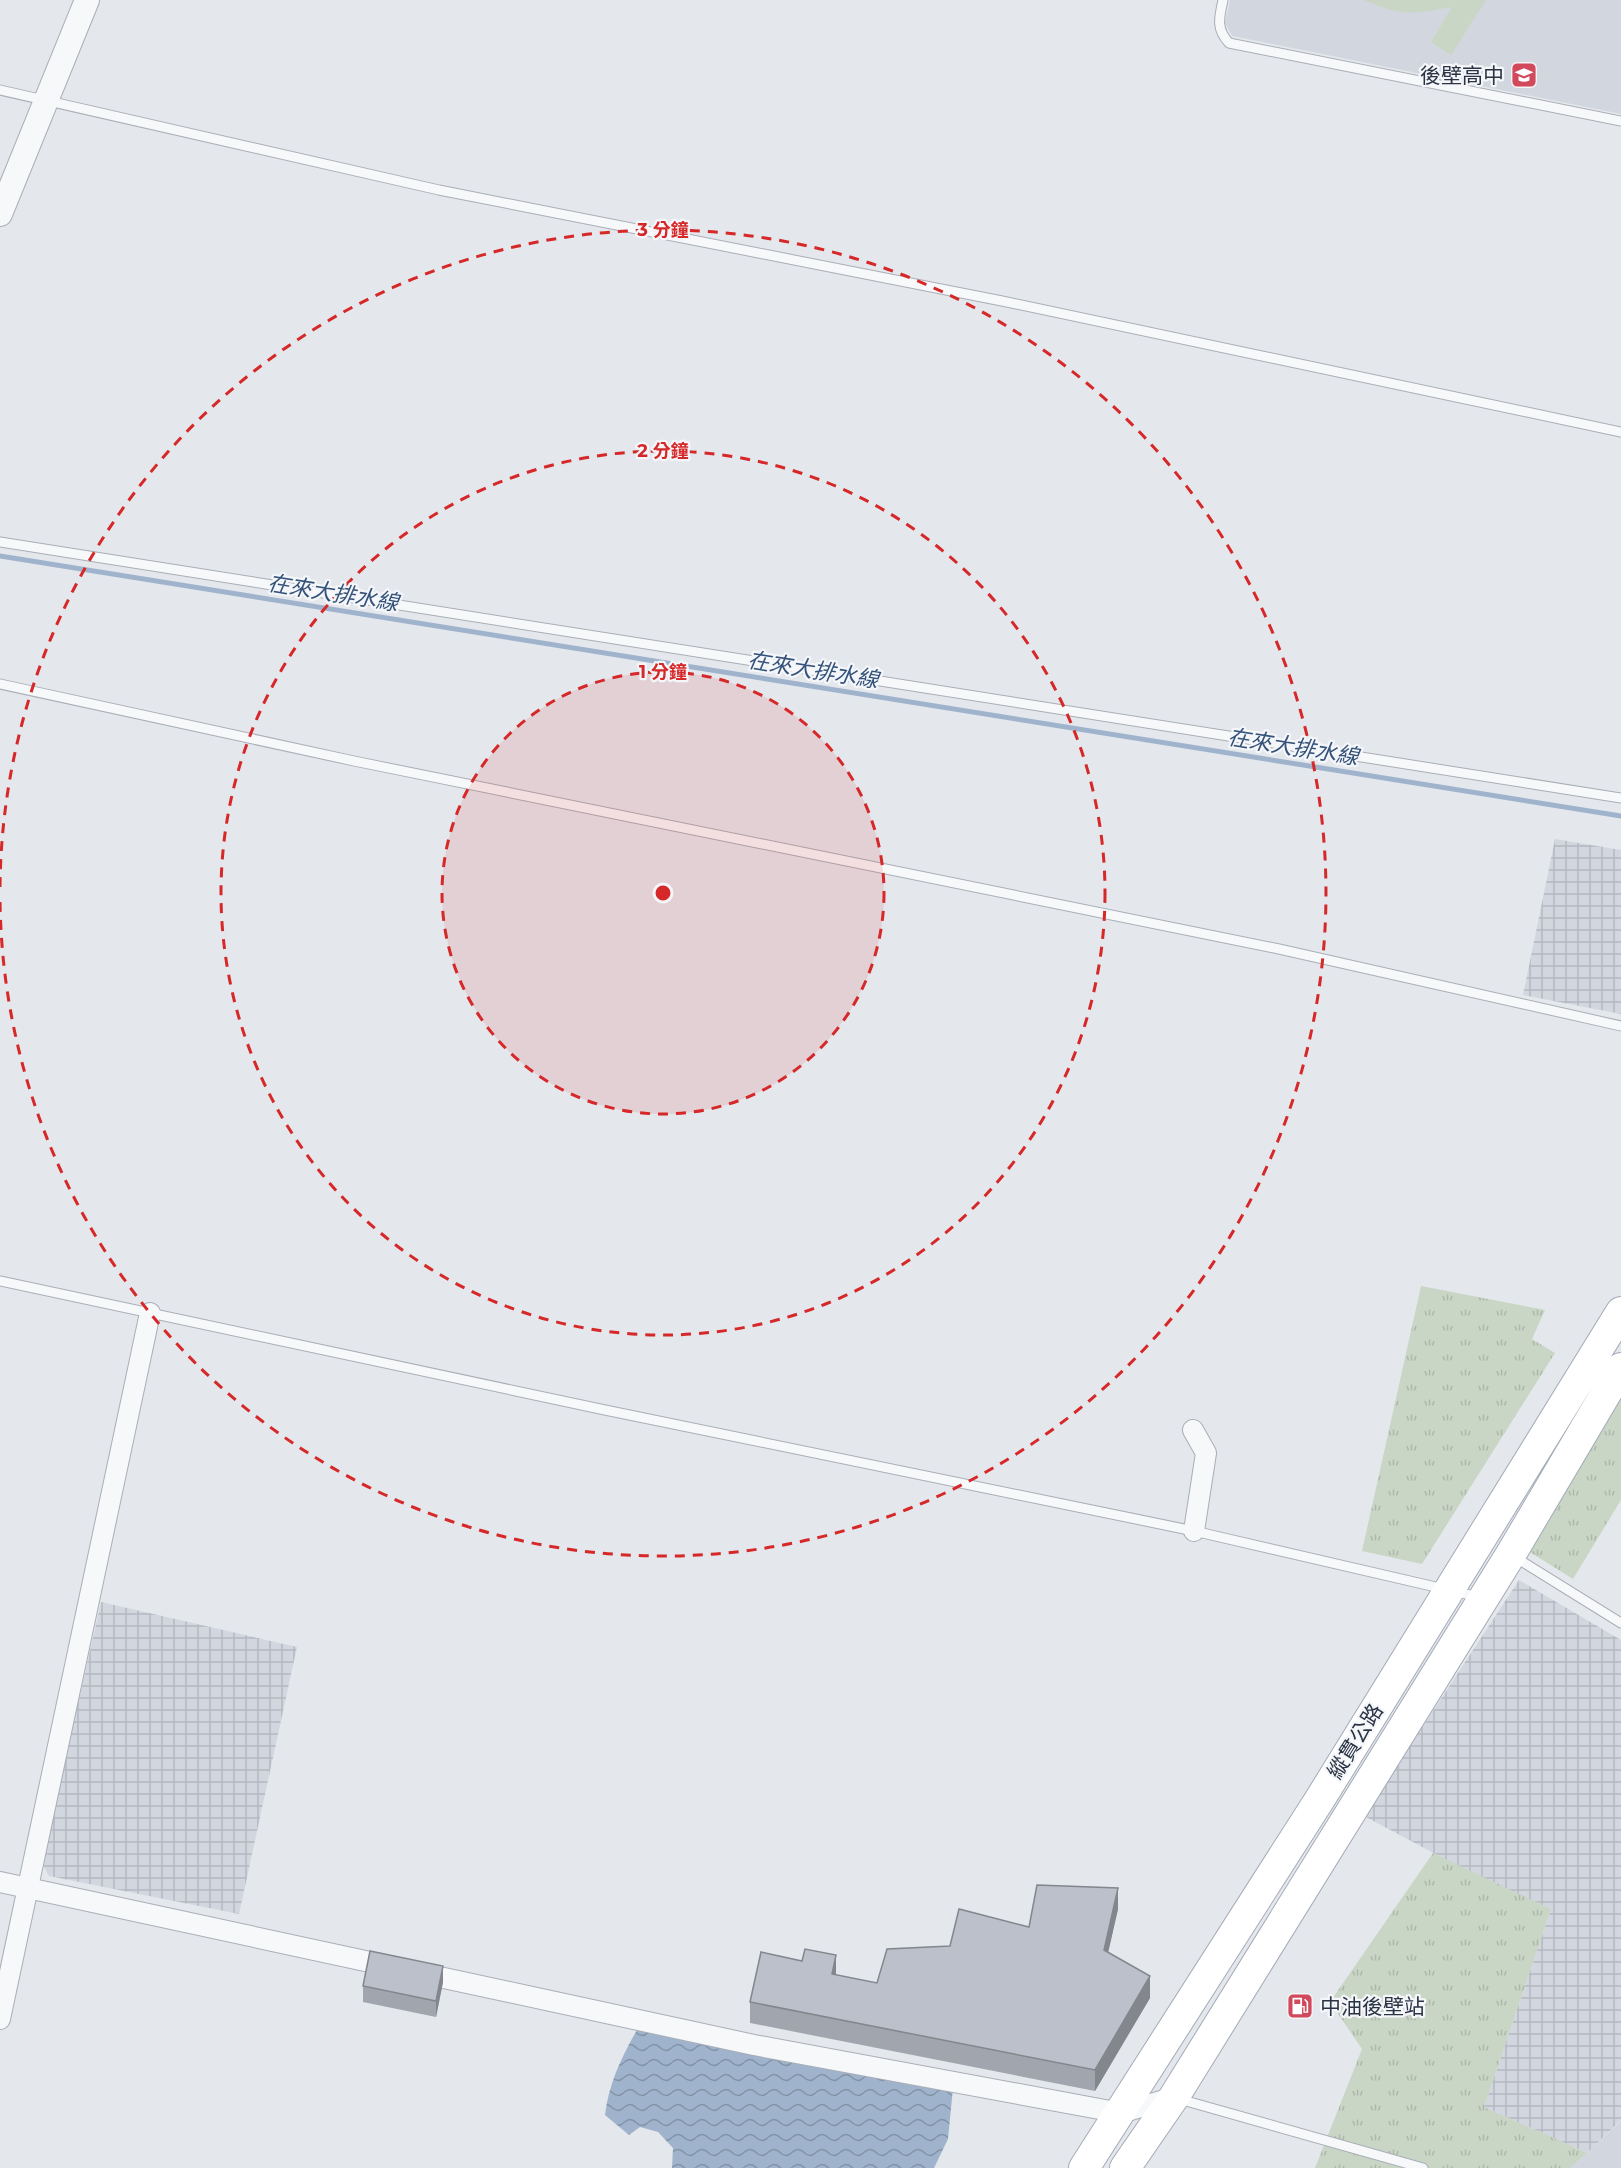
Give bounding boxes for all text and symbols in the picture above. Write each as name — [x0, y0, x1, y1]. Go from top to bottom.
school or university icon: 後壁高中 — [1509, 60, 1539, 90]
place label: 後壁高中 — [1420, 63, 1504, 88]
text: 3 分鐘 — [636, 219, 689, 241]
text: 2 分鐘 — [637, 440, 689, 462]
water label: 在來大排水線 — [266, 569, 403, 617]
water label: 在來大排水線 — [746, 646, 883, 694]
text: 1 分鐘 — [639, 661, 687, 683]
water label: 在來大排水線 — [1226, 723, 1363, 771]
centre of rings — [653, 883, 673, 903]
street label: 縱貫公路 — [1322, 1699, 1388, 1783]
fuel station icon: 中油後壁站 — [1285, 1991, 1315, 2021]
place label: 中油後壁站 — [1320, 1994, 1425, 2019]

